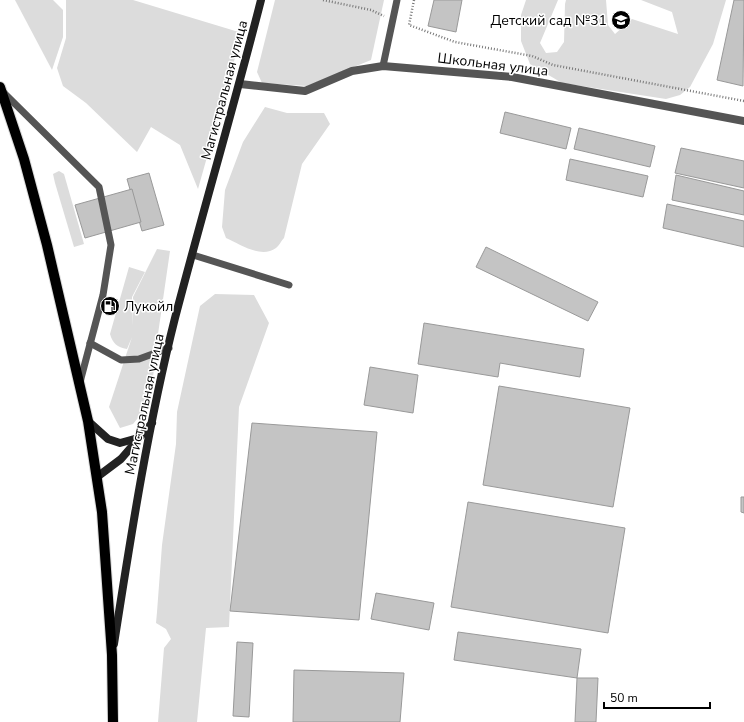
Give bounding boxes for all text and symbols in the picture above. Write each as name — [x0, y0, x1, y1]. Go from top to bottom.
school or university icon: Детский сад №31 — [610, 9, 632, 31]
place label: Детский сад №31 — [490, 11, 607, 30]
street label: Магистральная улица — [197, 18, 252, 162]
street label: Школьная улица — [436, 48, 549, 81]
fuel station icon: Лукойл — [99, 295, 121, 317]
place label: Лукойл — [124, 297, 173, 316]
street label: Магистральная улица — [120, 332, 169, 476]
scale bar — [604, 684, 710, 710]
text: 50 m — [610, 690, 638, 706]

